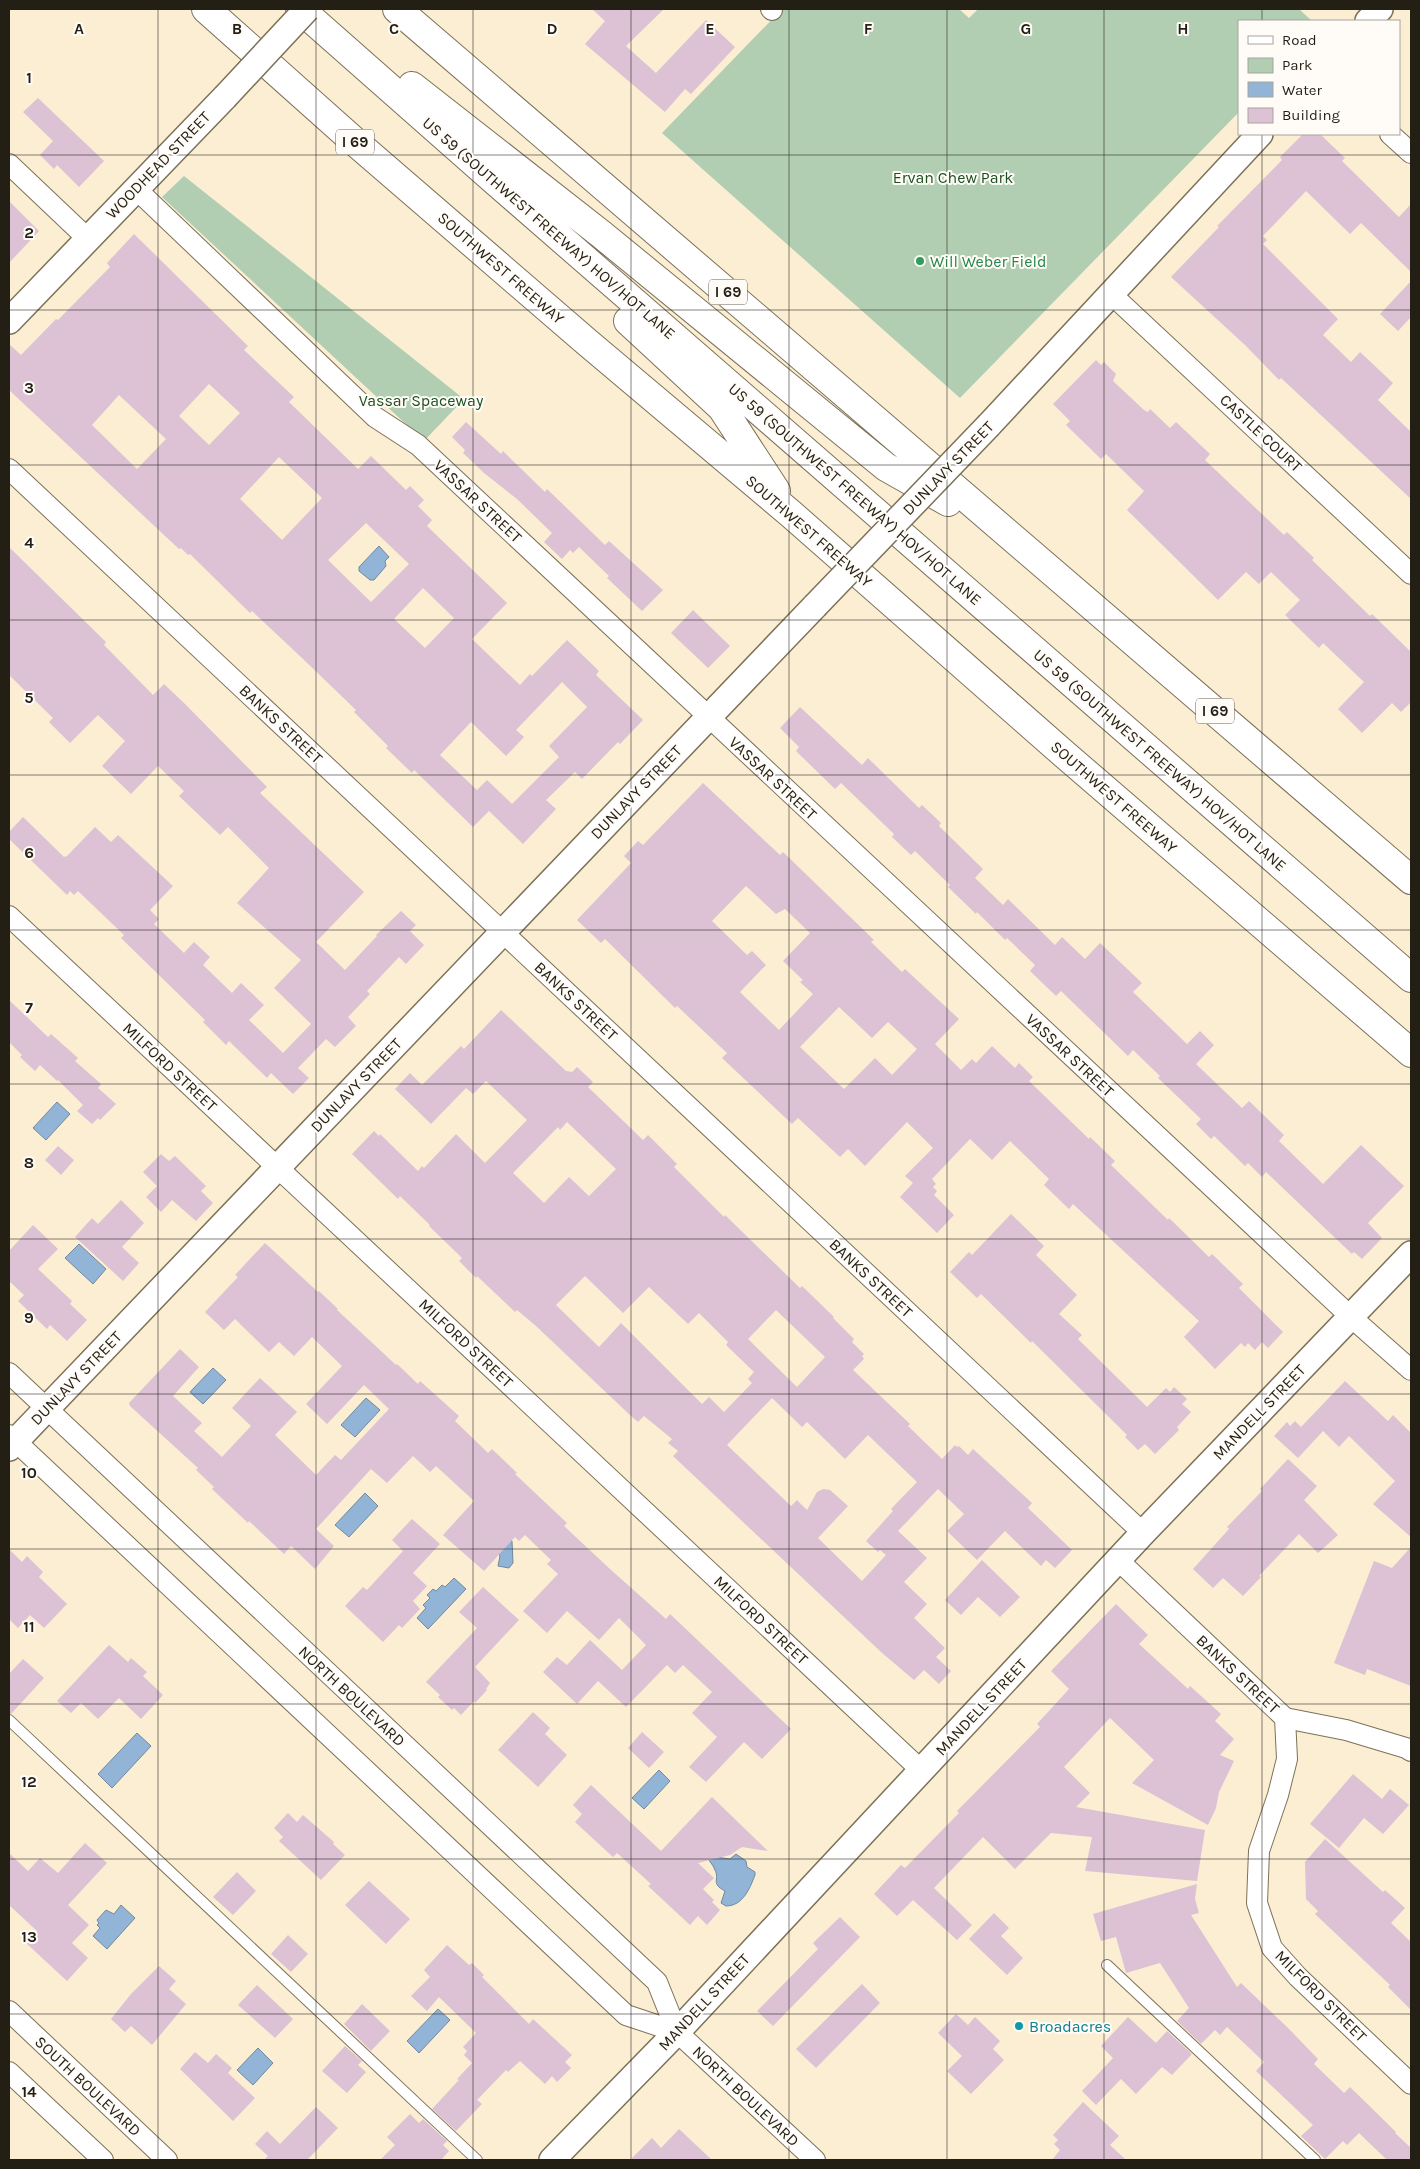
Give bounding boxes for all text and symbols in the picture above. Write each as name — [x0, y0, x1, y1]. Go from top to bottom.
text: A — [74, 19, 84, 38]
text: B — [232, 19, 242, 38]
text: C — [389, 19, 399, 38]
text: D — [547, 19, 558, 38]
text: E — [705, 19, 715, 38]
text: F — [864, 19, 873, 38]
text: G — [1021, 19, 1031, 38]
text: H — [1177, 19, 1189, 38]
legend — [1238, 20, 1400, 135]
text: Road — [1282, 31, 1317, 49]
text: Park — [1282, 56, 1312, 74]
text: 1 — [26, 68, 32, 87]
text: Water — [1282, 81, 1323, 99]
text: Building — [1282, 106, 1340, 124]
street label: WOODHEAD STREET — [102, 107, 214, 223]
street label: US 59 (SOUTHWEST FREEWAY) HOV/HOT LANE — [419, 113, 679, 343]
road number: I 69 — [336, 130, 374, 154]
park label: Ervan Chew Park — [893, 168, 1013, 187]
street label: SOUTHWEST FREEWAY — [434, 208, 568, 328]
text: 2 — [24, 223, 34, 242]
place label: Will Weber Field — [930, 252, 1046, 271]
marker: Will Weber Field — [914, 255, 926, 267]
road number: I 69 — [709, 280, 747, 304]
text: 3 — [24, 378, 34, 397]
street label: US 59 (SOUTHWEST FREEWAY) HOV/HOT LANE — [725, 379, 985, 609]
street label: CASTLE COURT — [1216, 390, 1306, 476]
park label: Vassar Spaceway — [359, 391, 484, 410]
street label: DUNLAVY STREET — [898, 417, 998, 519]
street label: VASSAR STREET — [430, 455, 526, 547]
street label: SOUTHWEST FREEWAY — [742, 471, 876, 591]
text: 4 — [24, 533, 34, 552]
street label: US 59 (SOUTHWEST FREEWAY) HOV/HOT LANE — [1030, 645, 1290, 875]
street label: BANKS STREET — [235, 681, 327, 767]
text: 5 — [24, 688, 34, 707]
road number: I 69 — [1196, 698, 1234, 724]
street label: VASSAR STREET — [725, 732, 821, 824]
street label: SOUTHWEST FREEWAY — [1047, 737, 1181, 857]
street label: DUNLAVY STREET — [586, 741, 686, 843]
text: 6 — [24, 843, 34, 862]
street label: BANKS STREET — [530, 958, 622, 1044]
text: 7 — [25, 998, 33, 1017]
street label: VASSAR STREET — [1022, 1009, 1118, 1101]
street label: MILFORD STREET — [119, 1018, 221, 1116]
street label: DUNLAVY STREET — [306, 1034, 406, 1136]
text: 8 — [24, 1153, 34, 1172]
street label: BANKS STREET — [825, 1235, 917, 1321]
street label: MILFORD STREET — [415, 1294, 517, 1392]
text: 9 — [24, 1308, 34, 1327]
street label: DUNLAVY STREET — [26, 1327, 126, 1429]
street label: MANDELL STREET — [1209, 1360, 1309, 1464]
text: 10 — [21, 1463, 37, 1482]
street label: MILFORD STREET — [710, 1571, 812, 1669]
text: 11 — [23, 1617, 35, 1636]
street label: BANKS STREET — [1192, 1631, 1284, 1717]
street label: NORTH BOULEVARD — [295, 1642, 409, 1750]
street label: MANDELL STREET — [931, 1655, 1031, 1759]
text: 12 — [21, 1772, 37, 1791]
text: 13 — [21, 1927, 37, 1946]
street label: MILFORD STREET — [1271, 1946, 1371, 2046]
street label: MANDELL STREET — [654, 1950, 754, 2054]
place label: Broadacres — [1029, 2017, 1111, 2036]
marker: Broadacres — [1013, 2020, 1025, 2032]
street label: SOUTH BOULEVARD — [31, 2032, 145, 2140]
street label: NORTH BOULEVARD — [689, 2042, 803, 2150]
text: 14 — [21, 2082, 37, 2101]

